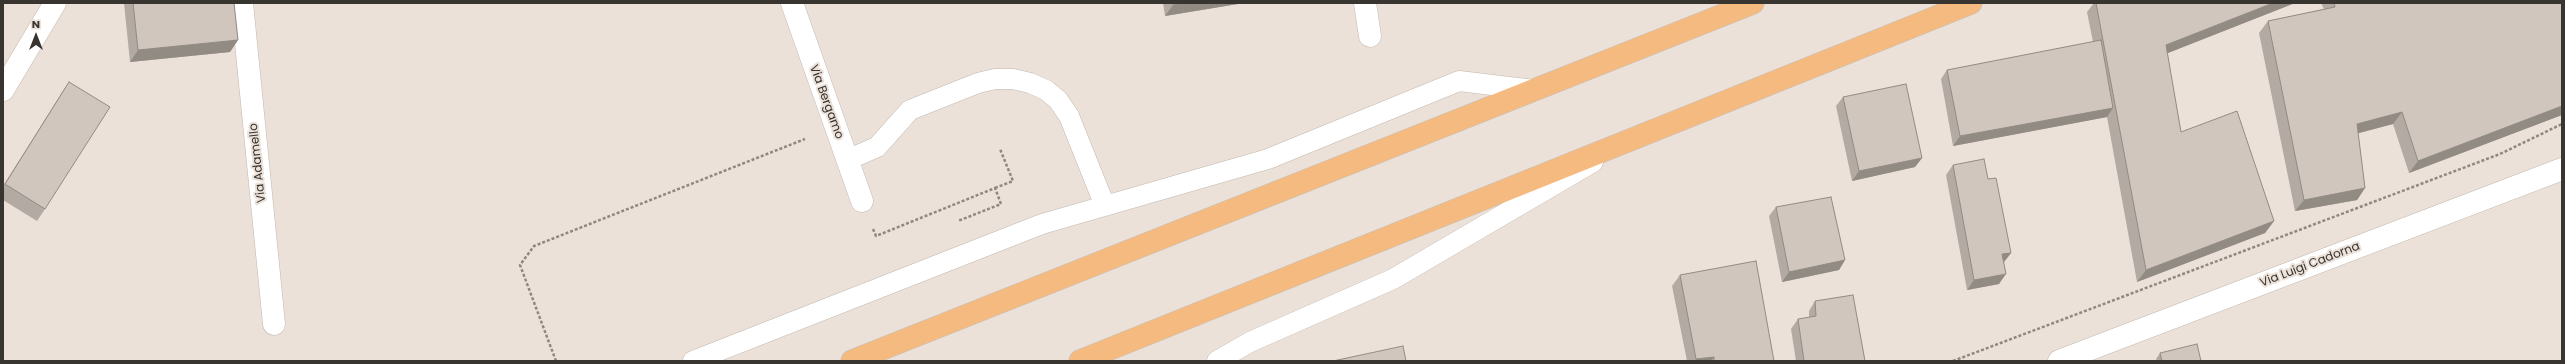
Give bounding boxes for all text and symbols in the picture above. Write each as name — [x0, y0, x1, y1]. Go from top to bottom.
north arrow — [16, 16, 56, 56]
text: N — [32, 16, 40, 32]
street label: Via Bergamo — [806, 63, 846, 141]
street label: Via Adamello — [247, 122, 269, 204]
street label: Via Luigi Cadorna — [2258, 239, 2362, 291]

